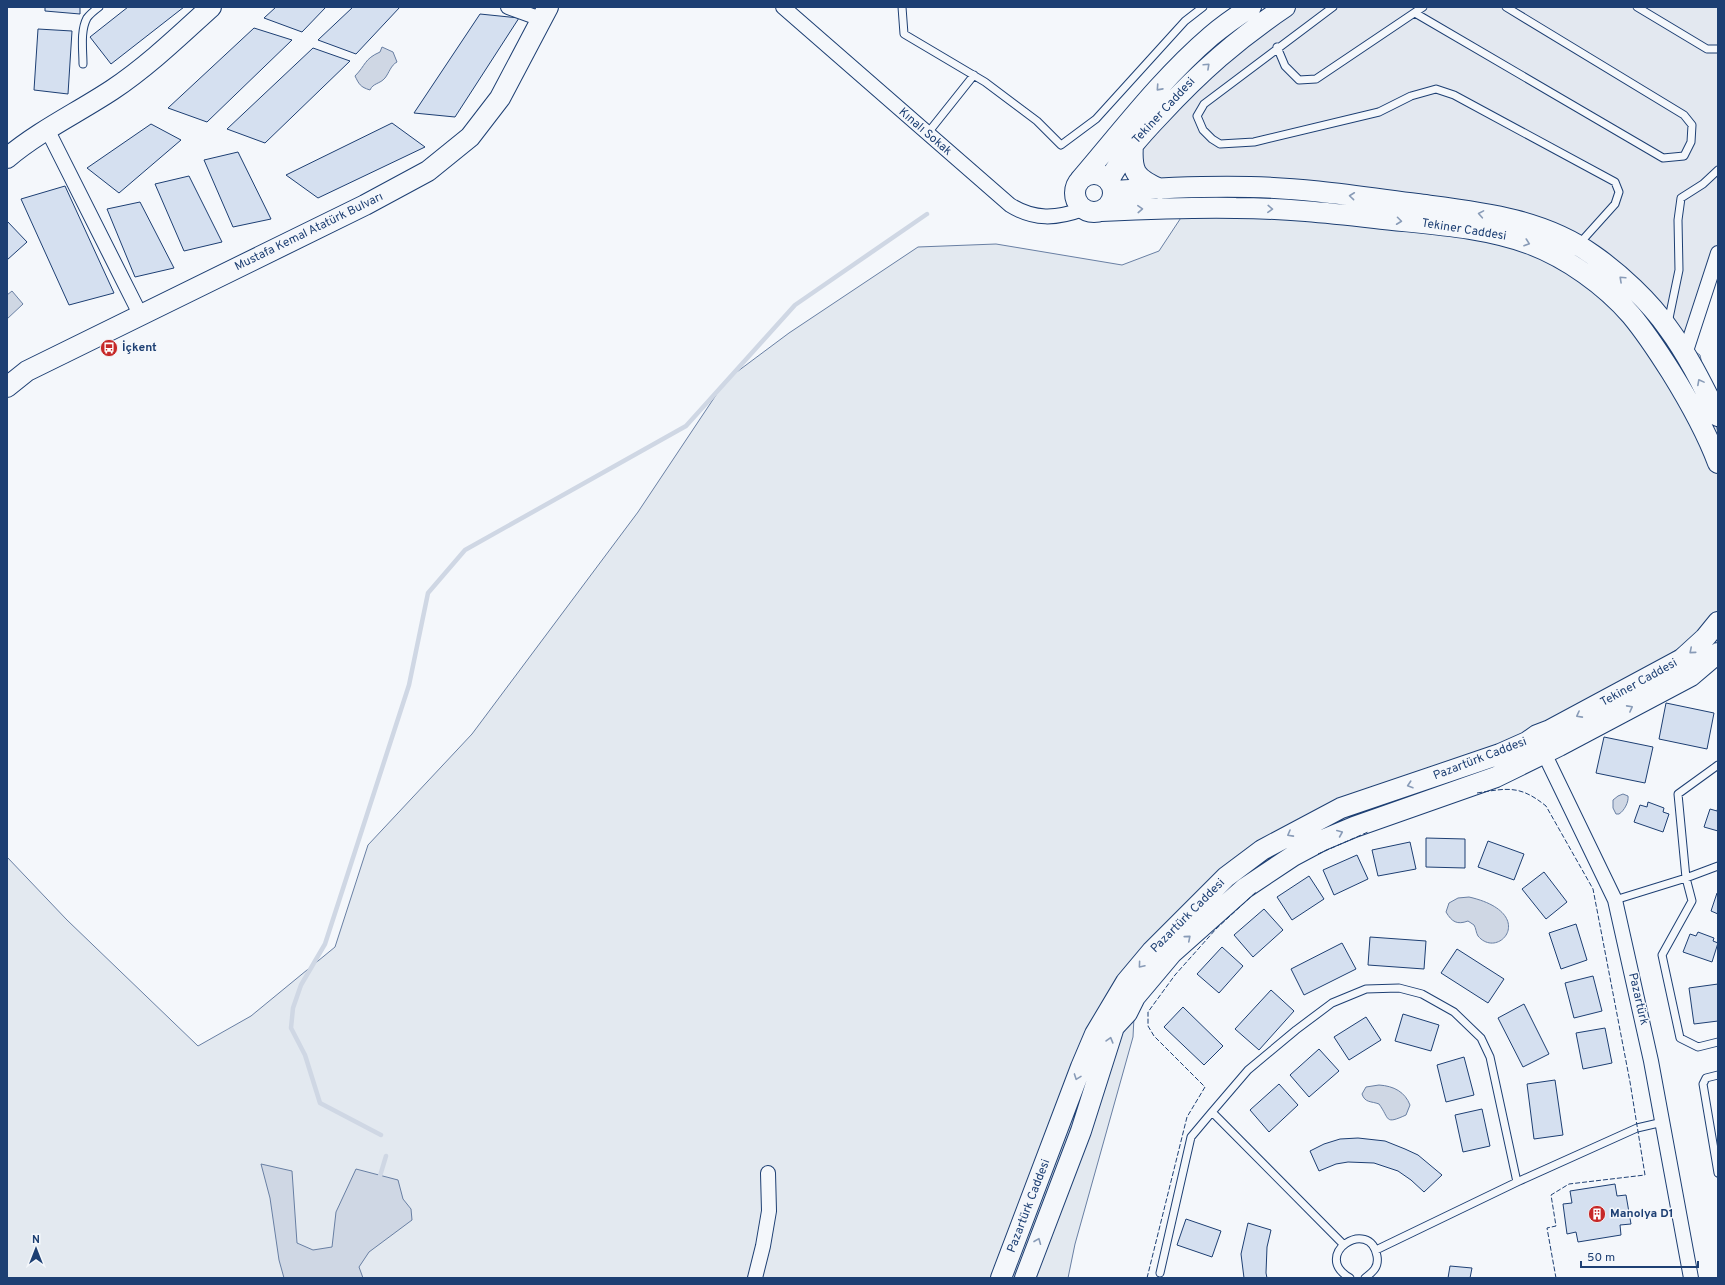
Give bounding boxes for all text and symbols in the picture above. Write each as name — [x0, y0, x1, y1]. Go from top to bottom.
one-way arrow — [1202, 63, 1210, 71]
street label: Tekiner Caddesi — [1129, 74, 1199, 148]
one-way arrow — [1156, 83, 1163, 91]
street label: Kınalı Sokak — [895, 104, 955, 160]
street label: Mustafa Kemal Atatürk Bulvarı — [232, 189, 386, 275]
one-way arrow — [1349, 192, 1355, 201]
one-way arrow — [1137, 205, 1143, 214]
one-way arrow — [1267, 205, 1273, 213]
one-way arrow — [1478, 210, 1484, 218]
street label: Tekiner Caddesi — [1420, 215, 1508, 245]
one-way arrow — [1396, 216, 1402, 225]
one-way arrow — [1523, 238, 1530, 247]
one-way arrow — [1619, 276, 1627, 284]
bus stop icon: İçkent — [99, 338, 119, 358]
place label: İçkent — [122, 340, 157, 356]
one-way arrow — [1697, 378, 1705, 386]
one-way arrow — [1689, 646, 1696, 653]
street label: Tekiner Caddesi — [1598, 655, 1680, 711]
one-way arrow — [1626, 705, 1633, 713]
one-way arrow — [1576, 710, 1583, 718]
street label: Pazartürk Caddesi — [1431, 734, 1529, 784]
one-way arrow — [1407, 780, 1414, 789]
one-way arrow — [1287, 830, 1295, 837]
one-way arrow — [1336, 830, 1343, 838]
street label: Pazartürk Caddesi — [1147, 875, 1229, 957]
one-way arrow — [1183, 936, 1191, 943]
one-way arrow — [1138, 960, 1145, 968]
street label: Pazartürk — [1624, 971, 1652, 1027]
one-way arrow — [1105, 1037, 1114, 1044]
one-way arrow — [1074, 1074, 1082, 1081]
street label: Pazartürk Caddesi — [1004, 1157, 1054, 1255]
building icon: Manolya D1 — [1587, 1204, 1607, 1224]
place label: Manolya D1 — [1610, 1206, 1673, 1222]
north arrow — [16, 1229, 56, 1269]
text: N — [32, 1233, 40, 1247]
one-way arrow — [1033, 1238, 1041, 1246]
scale bar — [1581, 1243, 1698, 1269]
text: 50 m — [1587, 1250, 1615, 1266]

